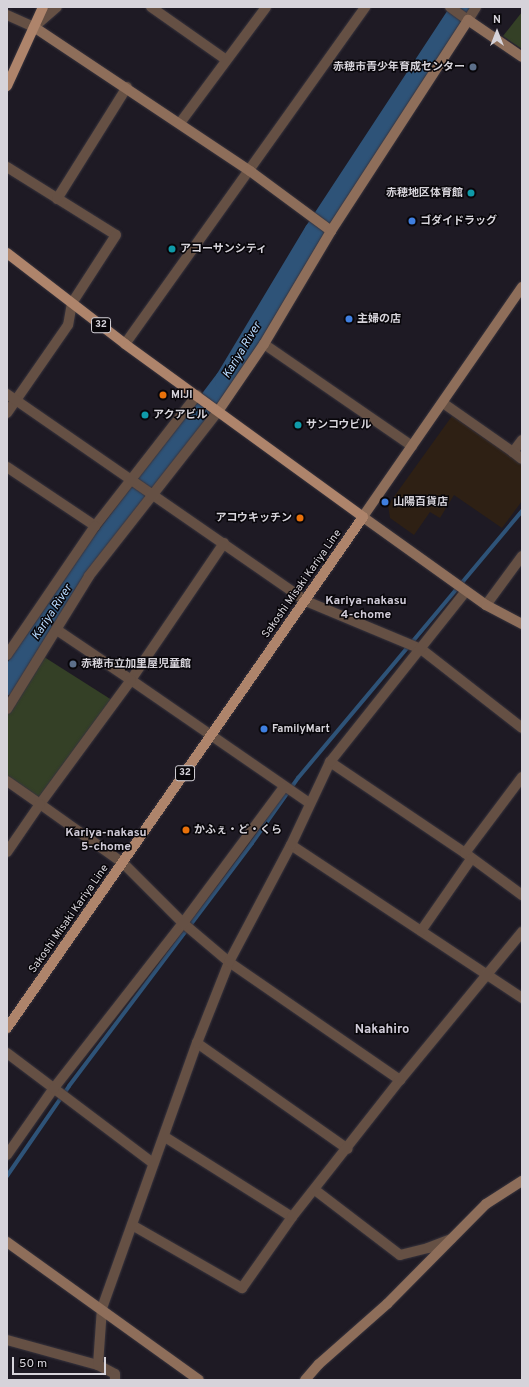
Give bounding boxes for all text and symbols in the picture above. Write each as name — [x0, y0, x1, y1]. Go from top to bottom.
north arrow — [477, 12, 517, 52]
text: N — [493, 13, 501, 27]
place label: 赤穂市青少年育成センター — [333, 60, 465, 74]
marker: 赤穂市青少年育成センター — [468, 62, 478, 72]
place label: 赤穂地区体育館 — [386, 186, 463, 200]
marker: 赤穂地区体育館 — [466, 188, 476, 198]
place label: ゴダイドラッグ — [420, 214, 497, 228]
marker: ゴダイドラッグ — [407, 216, 417, 226]
place label: アコーサンシティ — [180, 242, 268, 256]
marker: アコーサンシティ — [167, 244, 177, 254]
place label: 主婦の店 — [357, 312, 401, 326]
marker: 主婦の店 — [344, 314, 354, 324]
road number: 32 — [91, 317, 111, 333]
water label: Kariya River — [221, 320, 265, 382]
place label: MIJI — [171, 388, 192, 402]
marker: MIJI — [158, 390, 168, 400]
place label: アクアビル — [153, 408, 208, 422]
marker: アクアビル — [140, 410, 150, 420]
place label: サンコウビル — [306, 418, 372, 432]
marker: サンコウビル — [293, 420, 303, 430]
place label: 山陽百貨店 — [393, 495, 448, 509]
marker: 山陽百貨店 — [380, 497, 390, 507]
place label: アコウキッチン — [215, 511, 292, 525]
marker: アコウキッチン — [295, 513, 305, 523]
street label: Sakoshi Misaki Kariya Line — [259, 527, 345, 641]
water label: Kariya River — [30, 583, 76, 643]
district label: Kariya-nakasu 4-chome — [325, 595, 407, 623]
place label: 赤穂市立加里屋児童館 — [81, 657, 191, 671]
marker: 赤穂市立加里屋児童館 — [68, 659, 78, 669]
place label: FamilyMart — [272, 722, 330, 736]
marker: FamilyMart — [259, 724, 269, 734]
road number: 32 — [175, 765, 195, 781]
place label: かふぇ・ど・くら — [194, 823, 282, 837]
marker: かふぇ・ど・くら — [181, 825, 191, 835]
district label: Kariya-nakasu 5-chome — [65, 827, 147, 855]
street label: Sakoshi Misaki Kariya Line — [26, 862, 112, 976]
district label: Nakahiro — [355, 1022, 409, 1038]
scale bar — [14, 1349, 108, 1375]
text: 50 m — [19, 1356, 47, 1372]

